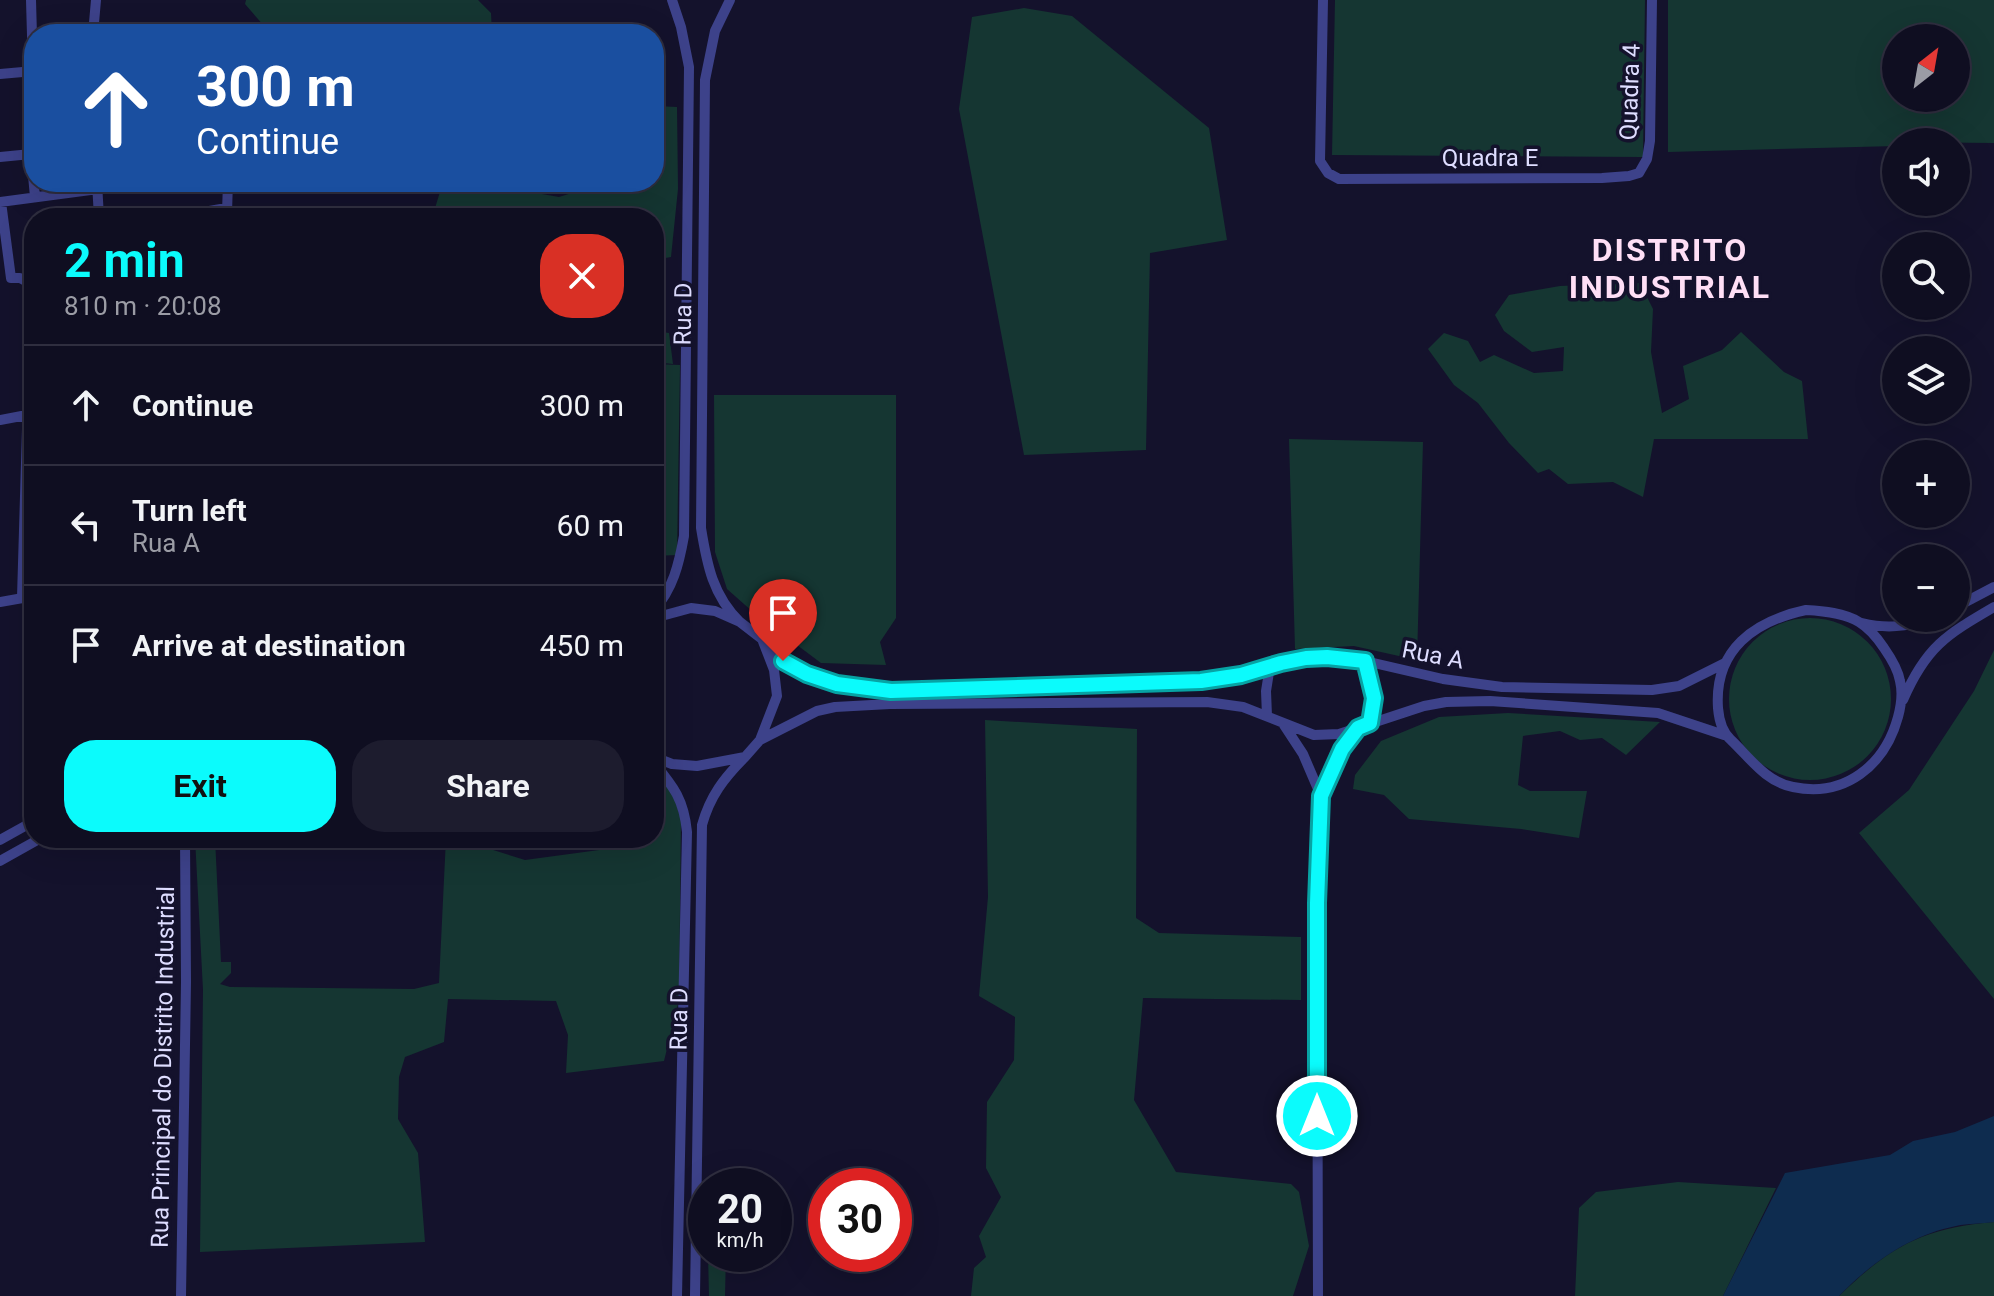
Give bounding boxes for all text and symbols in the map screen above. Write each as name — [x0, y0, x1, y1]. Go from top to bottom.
north arrow — [1882, 24, 1970, 112]
map controls — [1882, 24, 1970, 632]
street label: Quadra 4 — [1614, 43, 1646, 141]
text: 300 m — [196, 54, 355, 120]
icon: ahead — [64, 56, 168, 160]
text: Continue — [196, 121, 339, 163]
button: sound — [1882, 128, 1970, 216]
street label: Quadra E — [1442, 144, 1538, 172]
district label: DISTRITO INDUSTRIAL — [1569, 231, 1771, 306]
text: 2 min — [64, 232, 185, 289]
button: search — [1882, 232, 1970, 320]
button: close — [540, 234, 624, 318]
street label: Rua D — [668, 282, 698, 346]
text: 810 m · 20:08 — [64, 291, 222, 321]
button: layers — [1882, 336, 1970, 424]
icon: ahead — [64, 383, 108, 427]
text: Continue — [132, 388, 253, 423]
text: 300 m — [540, 388, 624, 423]
button: + — [1882, 440, 1970, 528]
text: Turn left — [132, 493, 247, 528]
icon: left — [64, 503, 108, 547]
text: 60 m — [557, 508, 624, 543]
text: Rua A — [132, 528, 200, 558]
button: − — [1882, 544, 1970, 632]
pin — [749, 579, 817, 661]
icon: arrive — [761, 591, 805, 635]
icon: arrive — [64, 623, 108, 667]
text: Arrive at destination — [132, 628, 406, 663]
text: 450 m — [540, 628, 624, 663]
street label: Rua A — [1400, 635, 1467, 675]
button: Exit — [64, 740, 336, 832]
button: Share — [352, 740, 624, 832]
street label: Rua Principal do Distrito Industrial — [146, 886, 180, 1248]
street label: Rua D — [664, 987, 694, 1051]
position arrow — [1275, 1074, 1359, 1158]
speed limit sign: 30 — [808, 1168, 912, 1272]
text: 20 — [717, 1186, 763, 1233]
text: km/h — [717, 1228, 763, 1252]

